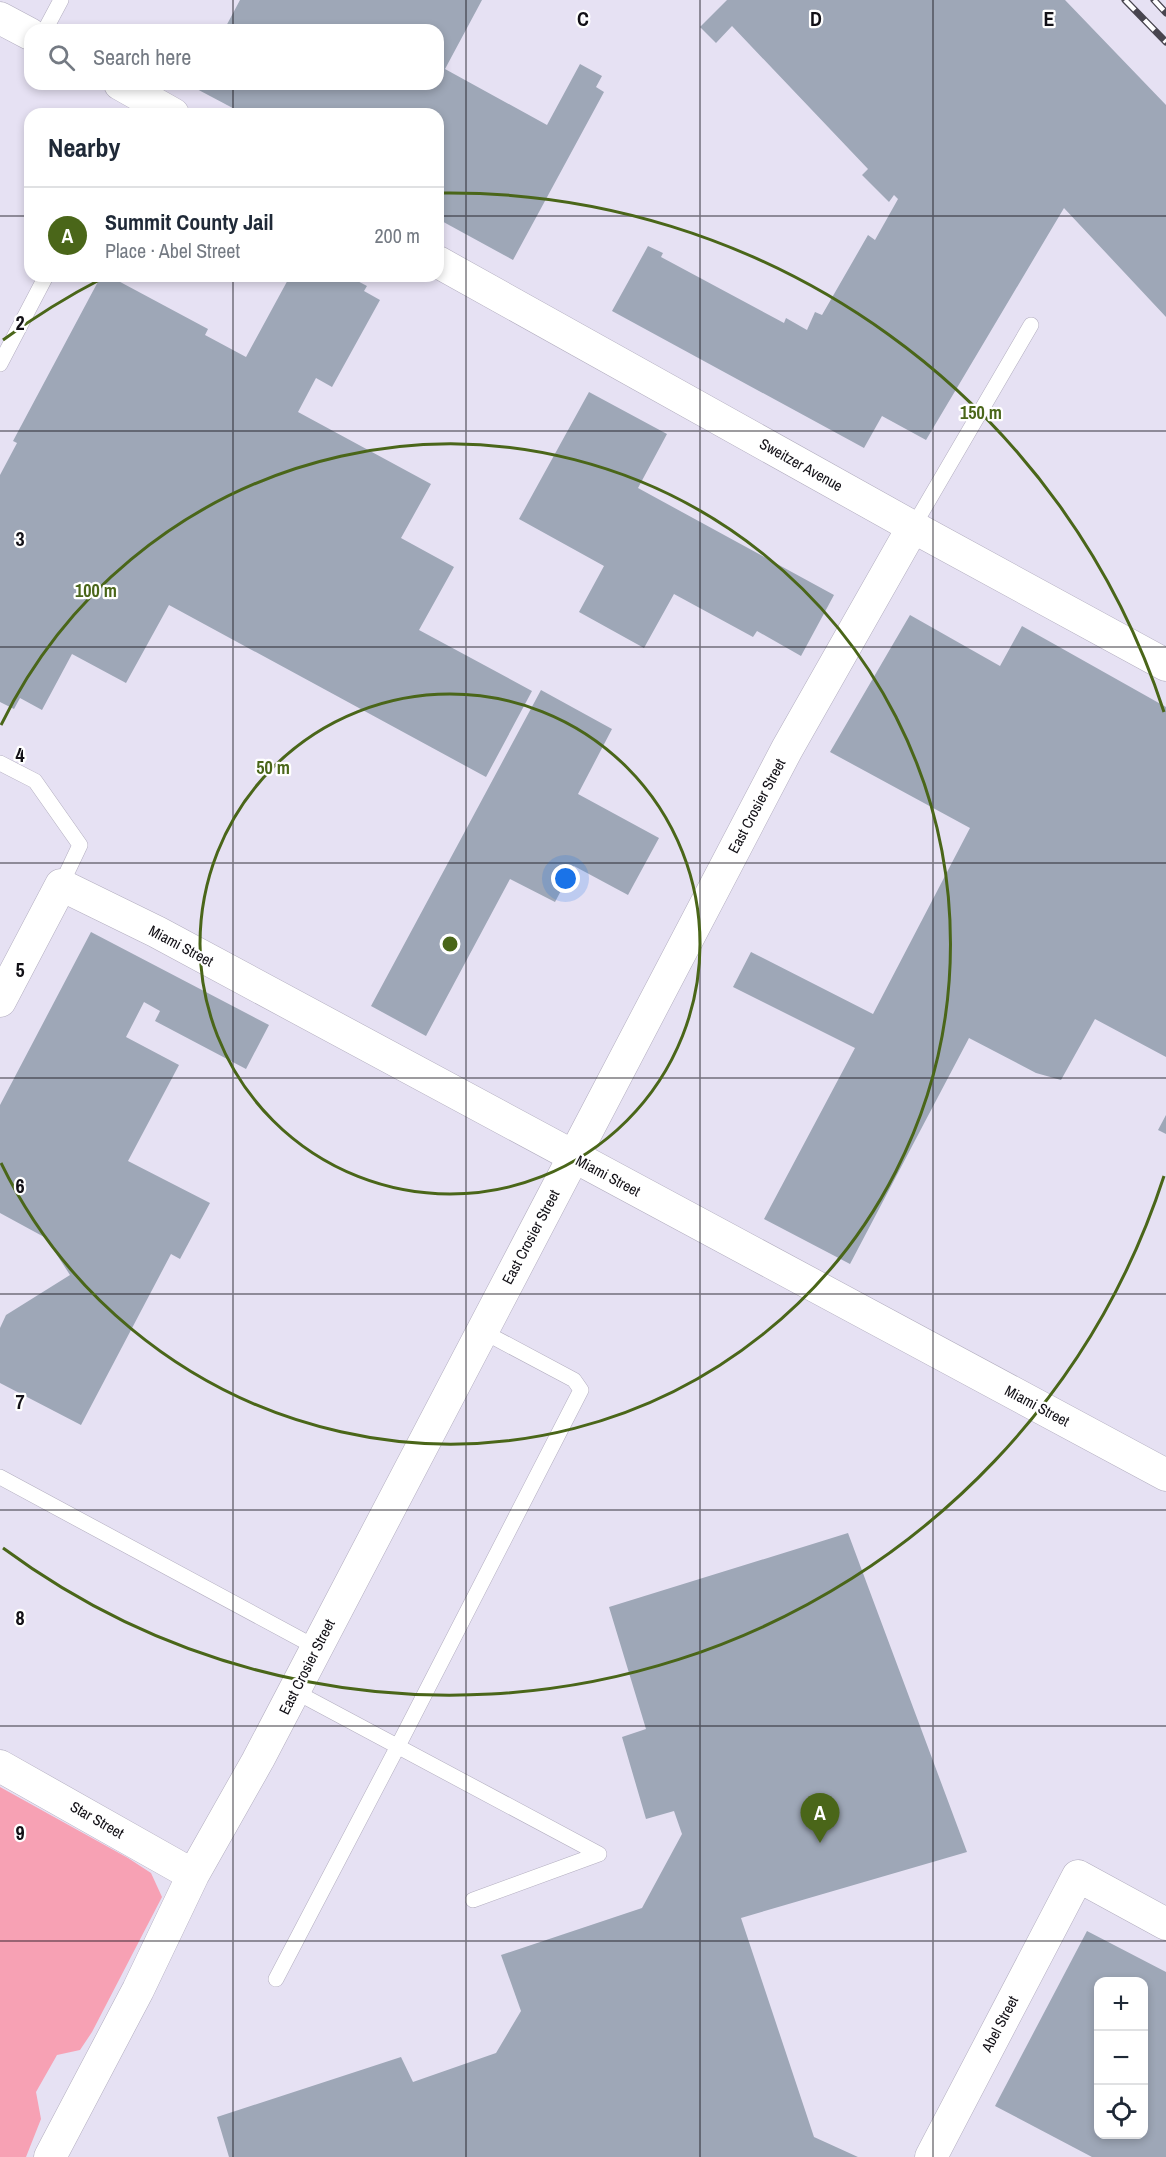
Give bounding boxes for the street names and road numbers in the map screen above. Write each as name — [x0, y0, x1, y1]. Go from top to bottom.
street label: Sweitzer Avenue — [756, 433, 847, 496]
street label: East Crosier Street — [723, 754, 791, 857]
street label: Miami Street — [145, 920, 218, 972]
street label: Miami Street — [572, 1150, 645, 1202]
street label: East Crosier Street — [497, 1185, 565, 1288]
street label: Miami Street — [1001, 1380, 1074, 1432]
street label: East Crosier Street — [273, 1615, 340, 1718]
street label: Star Street — [67, 1796, 128, 1844]
street label: Abel Street — [976, 1991, 1023, 2056]

